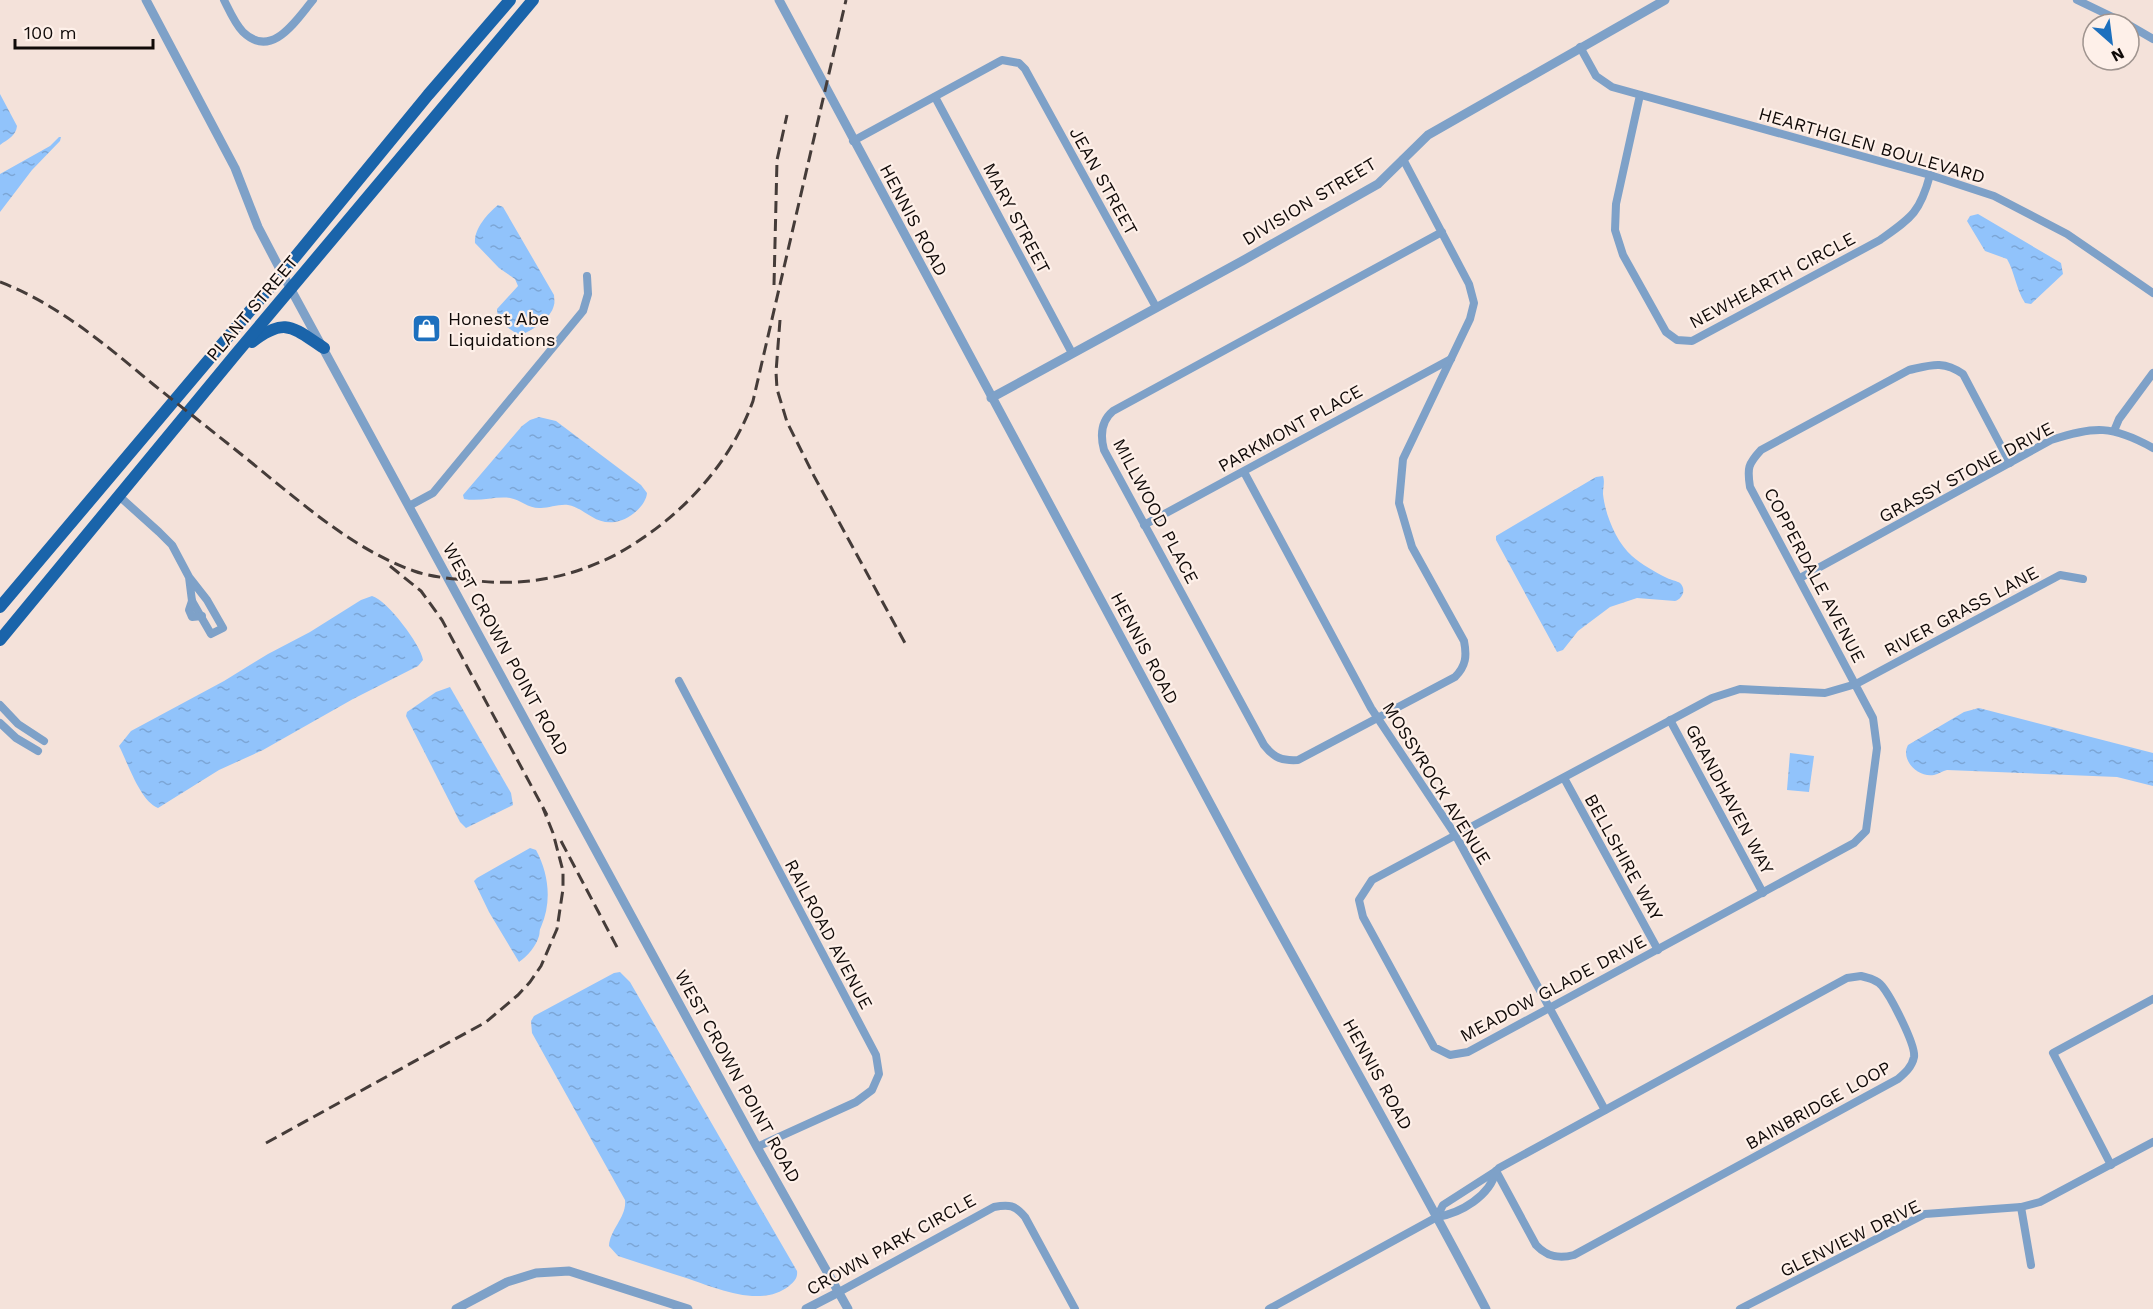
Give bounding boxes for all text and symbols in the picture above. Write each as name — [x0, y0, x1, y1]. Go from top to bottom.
scale bar — [15, 12, 153, 50]
north arrow — [2081, 12, 2141, 72]
text: 100 m — [24, 22, 77, 43]
text: N — [2108, 44, 2128, 66]
street label: HEARTHGLEN BOULEVARD — [1756, 103, 1988, 187]
street label: JEAN STREET — [1066, 123, 1142, 239]
street label: DIVISION STREET — [1238, 153, 1380, 249]
street label: MARY STREET — [979, 159, 1055, 277]
street label: HENNIS ROAD — [876, 160, 952, 280]
street label: NEWHEARTH CIRCLE — [1686, 227, 1858, 333]
street label: PLANT STREET — [202, 251, 302, 365]
place label: Honest Abe Liquidations — [448, 308, 556, 350]
shop icon: Honest Abe Liquidations — [411, 312, 443, 344]
street label: PARKMONT PLACE — [1214, 380, 1366, 476]
street label: GRASSY STONE DRIVE — [1875, 417, 2057, 527]
street label: MILLWOOD PLACE — [1109, 435, 1203, 587]
street label: COPPERDALE AVENUE — [1760, 484, 1870, 666]
street label: WEST CROWN POINT ROAD — [439, 539, 573, 759]
street label: RIVER GRASS LANE — [1880, 561, 2042, 661]
street label: HENNIS ROAD — [1107, 588, 1183, 708]
street label: MOSSYROCK AVENUE — [1378, 698, 1496, 868]
street label: GRANDHAVEN WAY — [1682, 720, 1779, 878]
street label: BELLSHIRE WAY — [1580, 790, 1668, 925]
street label: RAILROAD AVENUE — [781, 856, 877, 1012]
street label: MEADOW GLADE DRIVE — [1456, 930, 1650, 1046]
street label: WEST CROWN POINT ROAD — [671, 966, 805, 1186]
street label: HENNIS ROAD — [1339, 1015, 1417, 1133]
street label: BAINBRIDGE LOOP — [1742, 1056, 1894, 1154]
street label: CROWN PARK CIRCLE — [803, 1189, 979, 1299]
street label: GLENVIEW DRIVE — [1776, 1195, 1924, 1281]

